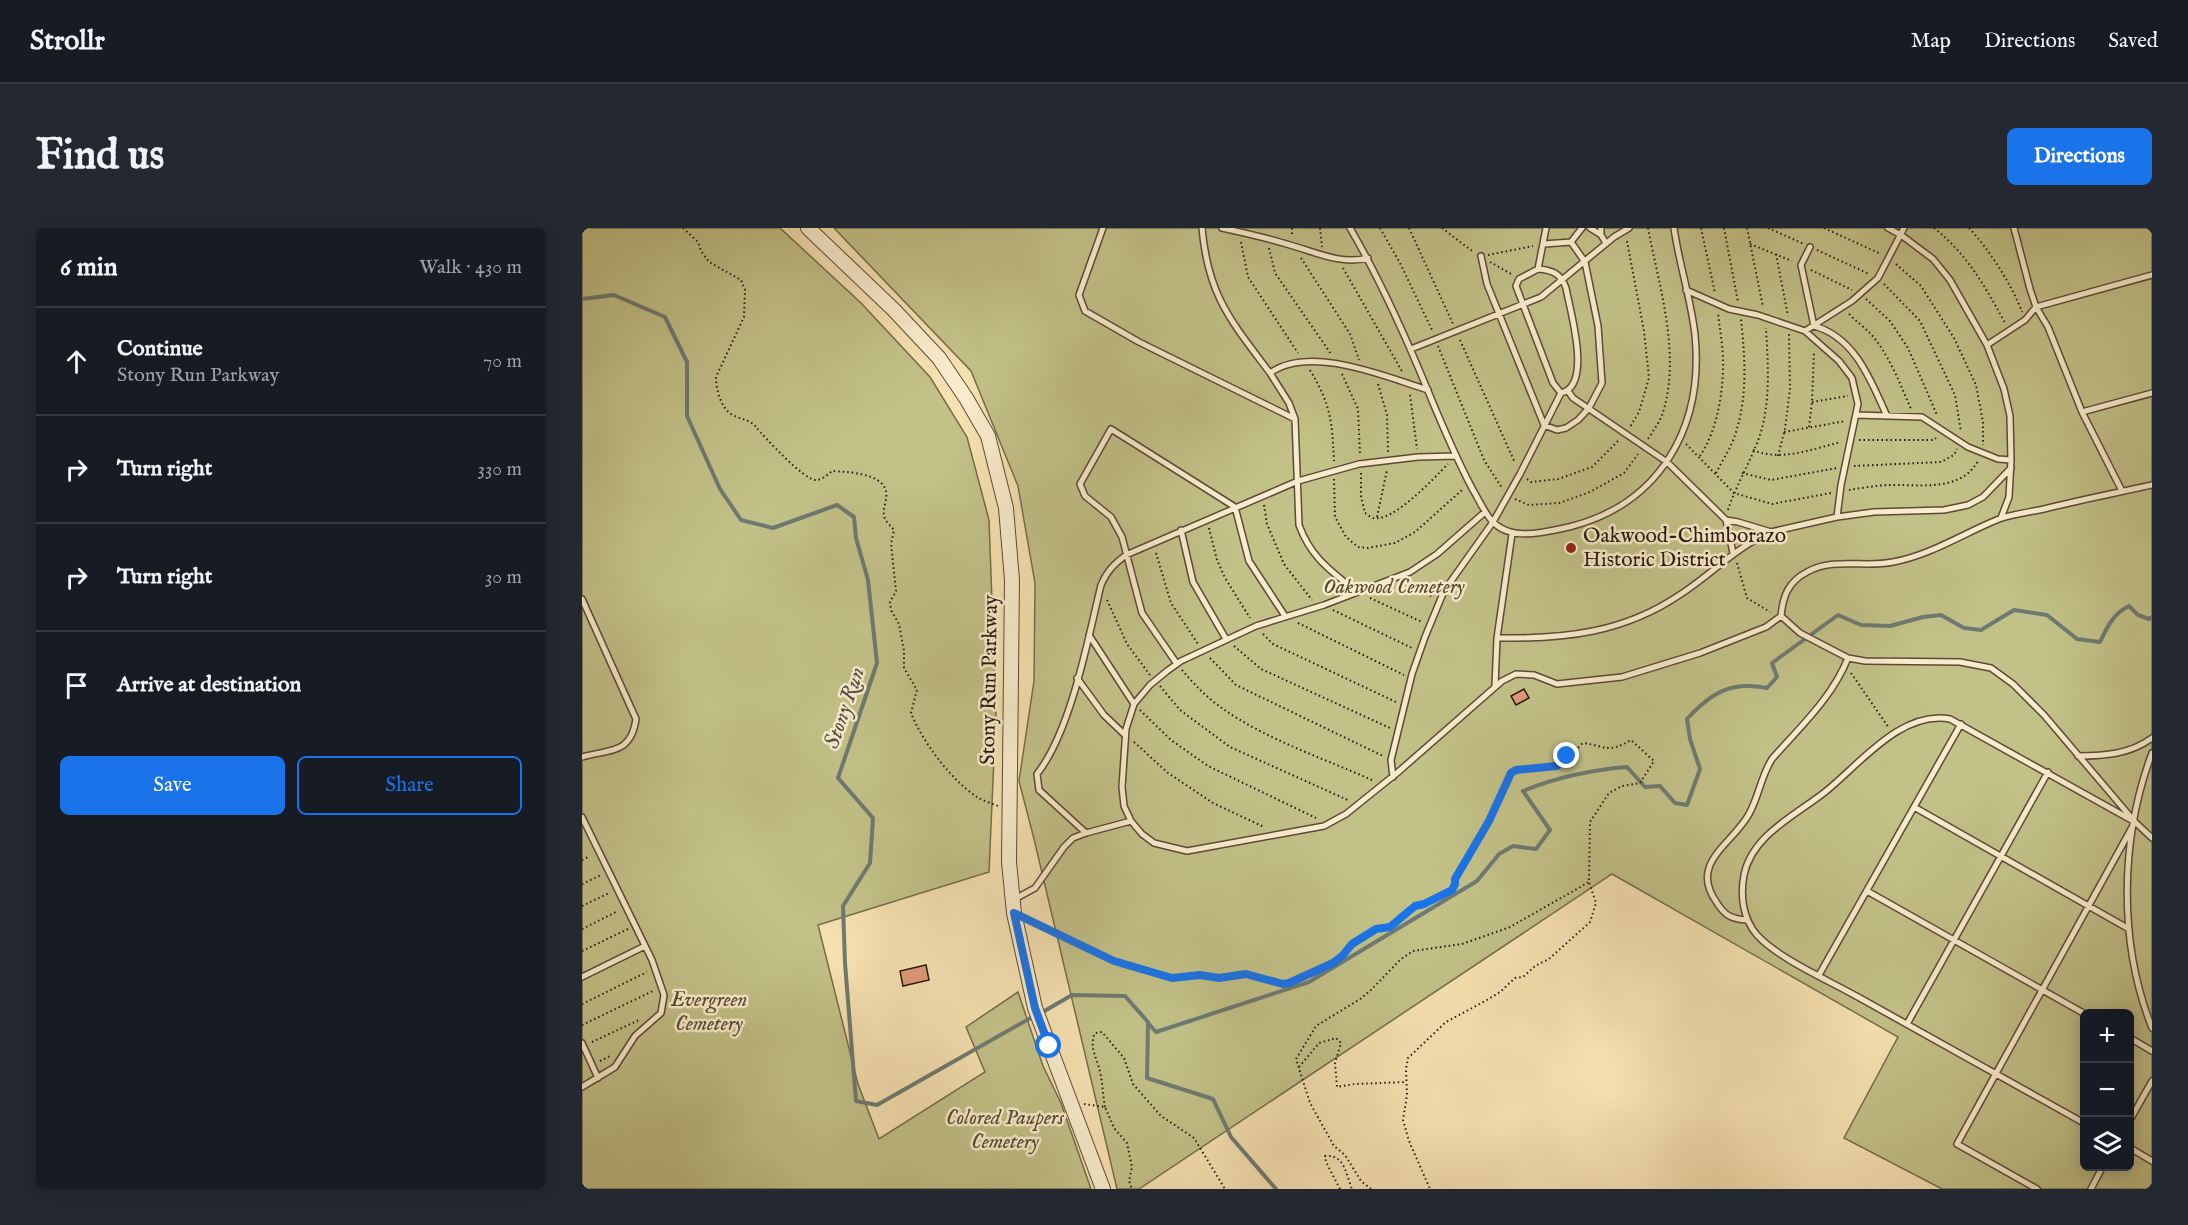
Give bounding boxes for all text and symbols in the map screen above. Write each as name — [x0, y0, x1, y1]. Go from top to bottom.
text: Strollr — [30, 24, 105, 59]
text: Map — [1911, 28, 1951, 55]
text: Directions — [1984, 28, 2075, 55]
text: Saved — [2108, 28, 2158, 55]
button: Directions — [2007, 128, 2152, 185]
text: Find us — [36, 130, 164, 183]
text: 6 min — [60, 251, 118, 284]
text: Walk · 430 m — [419, 255, 522, 280]
text: Continue — [117, 335, 203, 363]
icon: ahead — [60, 345, 93, 378]
text: 70 m — [483, 349, 522, 374]
text: Stony Run Parkway — [117, 363, 279, 388]
icon: right — [60, 453, 93, 486]
text: Turn right — [117, 455, 212, 483]
text: 330 m — [477, 457, 522, 482]
place label: Oakwood-Chimborazo Historic District — [1583, 523, 1786, 574]
marker: Oakwood-Chimborazo Historic District — [1564, 541, 1578, 555]
icon: right — [60, 561, 93, 594]
text: Turn right — [117, 563, 212, 591]
text: 30 m — [485, 565, 522, 590]
park label: Oakwood Cemetery — [1323, 574, 1465, 601]
street label: Stony Run Parkway — [975, 594, 1005, 765]
water label: Stony Run — [818, 664, 872, 752]
icon: arrive — [60, 669, 93, 702]
text: Arrive at destination — [117, 671, 301, 699]
route end — [1553, 742, 1579, 768]
button: Save — [60, 756, 285, 815]
button: Share — [297, 756, 522, 815]
park label: Evergreen Cemetery — [670, 987, 747, 1038]
map controls — [2080, 1009, 2134, 1171]
button: + — [2080, 1009, 2134, 1063]
route start — [1035, 1032, 1061, 1058]
button: − — [2080, 1063, 2134, 1117]
park label: Colored Paupers Cemetery — [946, 1105, 1065, 1156]
button: layers — [2080, 1117, 2134, 1171]

